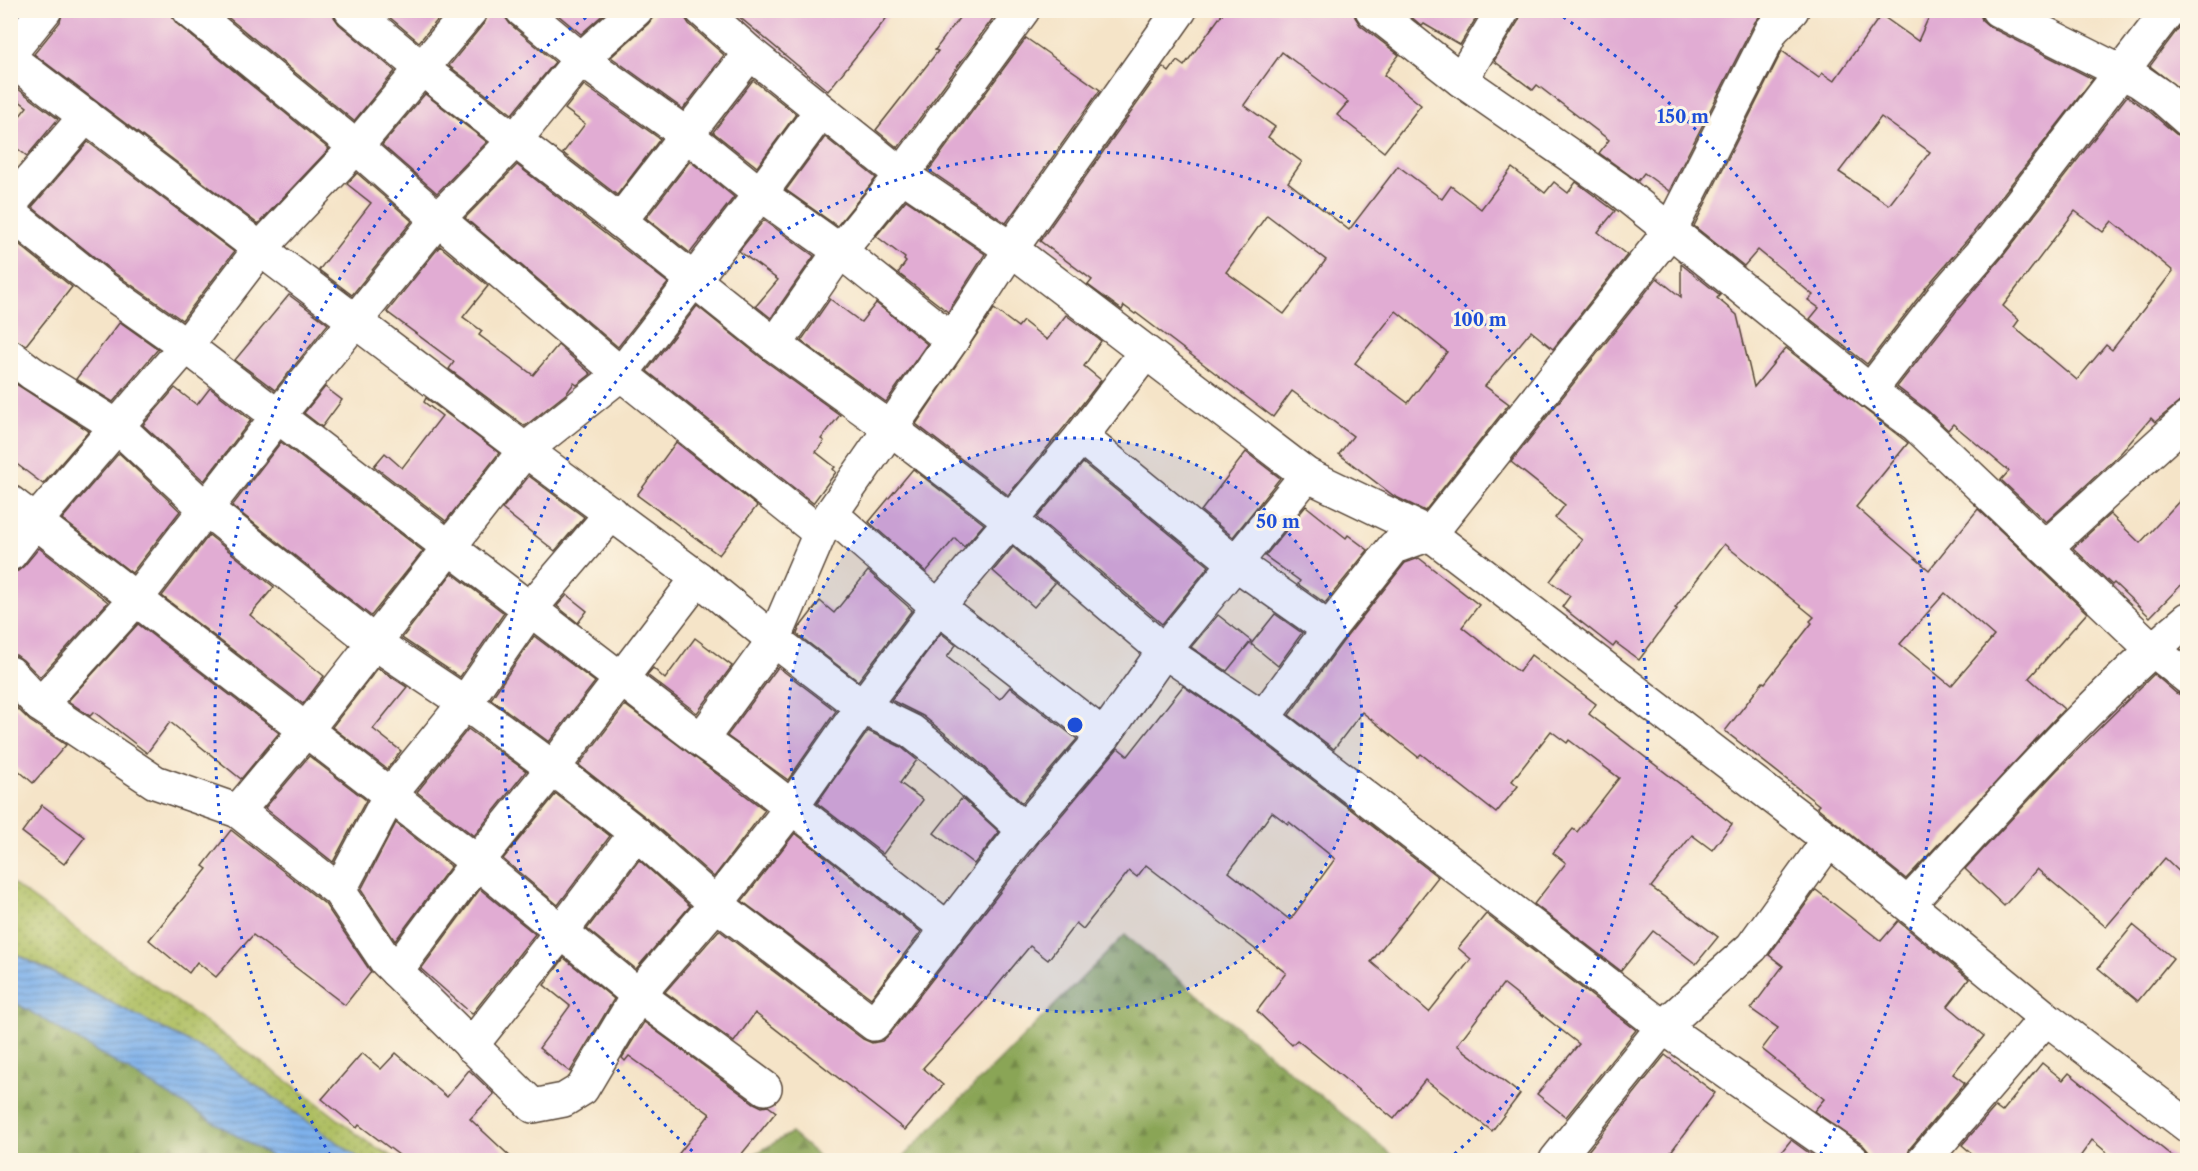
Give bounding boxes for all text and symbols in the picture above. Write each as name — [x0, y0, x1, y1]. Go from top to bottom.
text: 150 m — [1657, 106, 1709, 128]
text: 100 m — [1453, 309, 1507, 331]
text: 50 m — [1256, 511, 1300, 533]
centre of rings — [1065, 715, 1085, 735]

